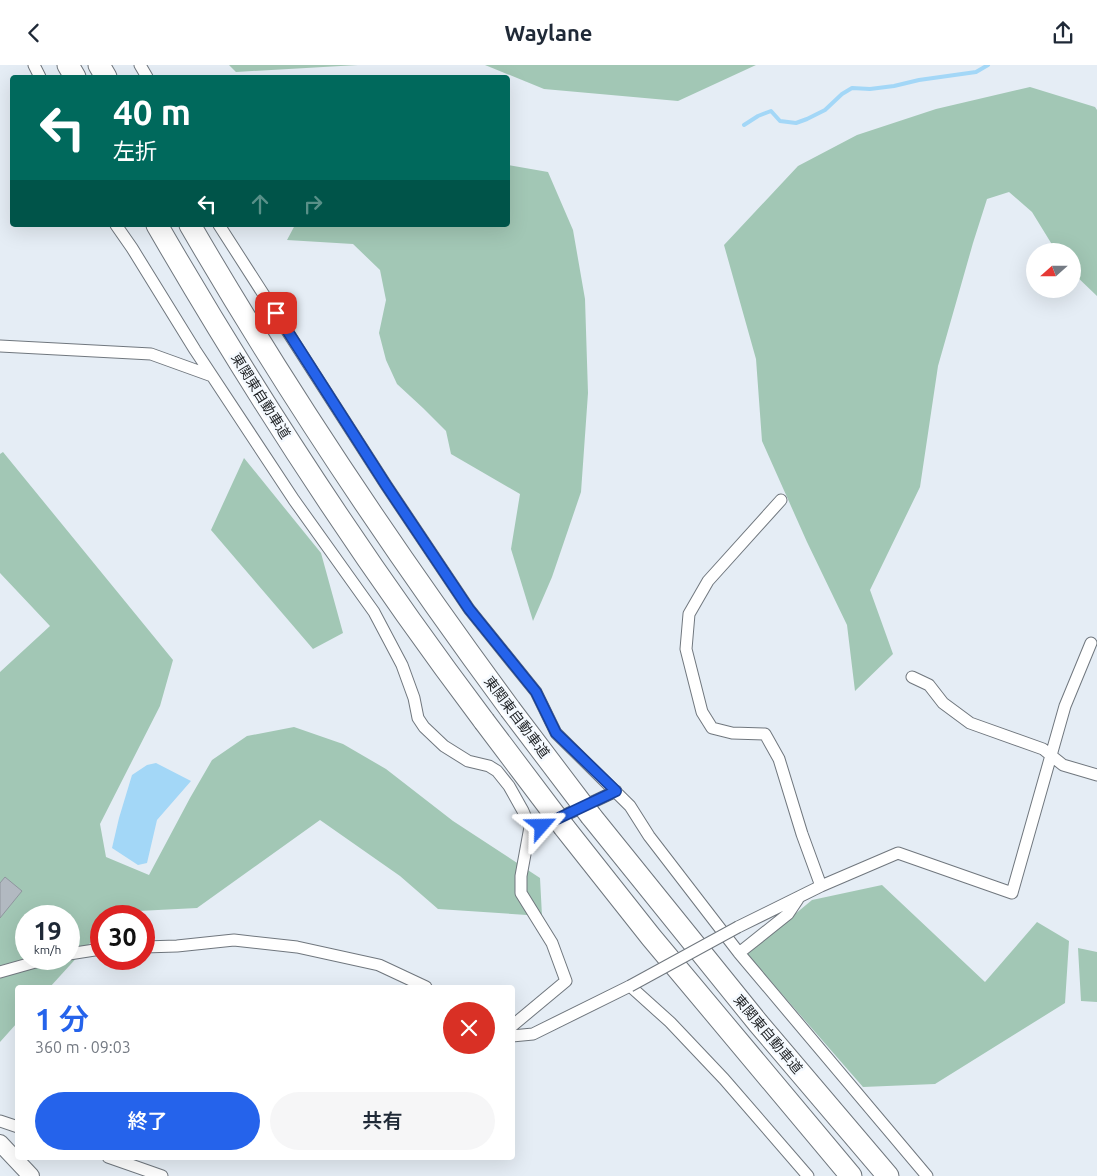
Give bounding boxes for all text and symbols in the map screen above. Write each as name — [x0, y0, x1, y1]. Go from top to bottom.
icon: back — [20, 19, 48, 47]
icon: share — [1049, 19, 1077, 47]
text: Waylane — [505, 20, 592, 45]
text: 40 m — [113, 92, 191, 132]
icon: left — [30, 95, 95, 160]
text: 左折 — [113, 138, 157, 163]
icon: left — [193, 190, 221, 218]
icon: ahead — [246, 190, 274, 218]
icon: right — [299, 190, 327, 218]
north arrow — [1026, 243, 1081, 297]
map controls — [1026, 243, 1081, 298]
pin — [255, 292, 297, 334]
icon: arrive — [262, 299, 290, 327]
street label: 東関東自動車道 — [228, 350, 294, 442]
street label: 東関東自動車道 — [481, 673, 553, 761]
position arrow — [515, 799, 567, 851]
speed limit sign: 30 — [90, 905, 155, 970]
text: 19 — [33, 917, 62, 945]
text: km/h — [34, 943, 61, 956]
street label: 東関東自動車道 — [730, 991, 806, 1077]
text: 1 分 — [35, 1002, 89, 1036]
button: close — [443, 1002, 495, 1054]
text: 360 m · 09:03 — [35, 1038, 131, 1056]
button: 終了 — [35, 1092, 260, 1150]
button: 共有 — [270, 1092, 495, 1150]

